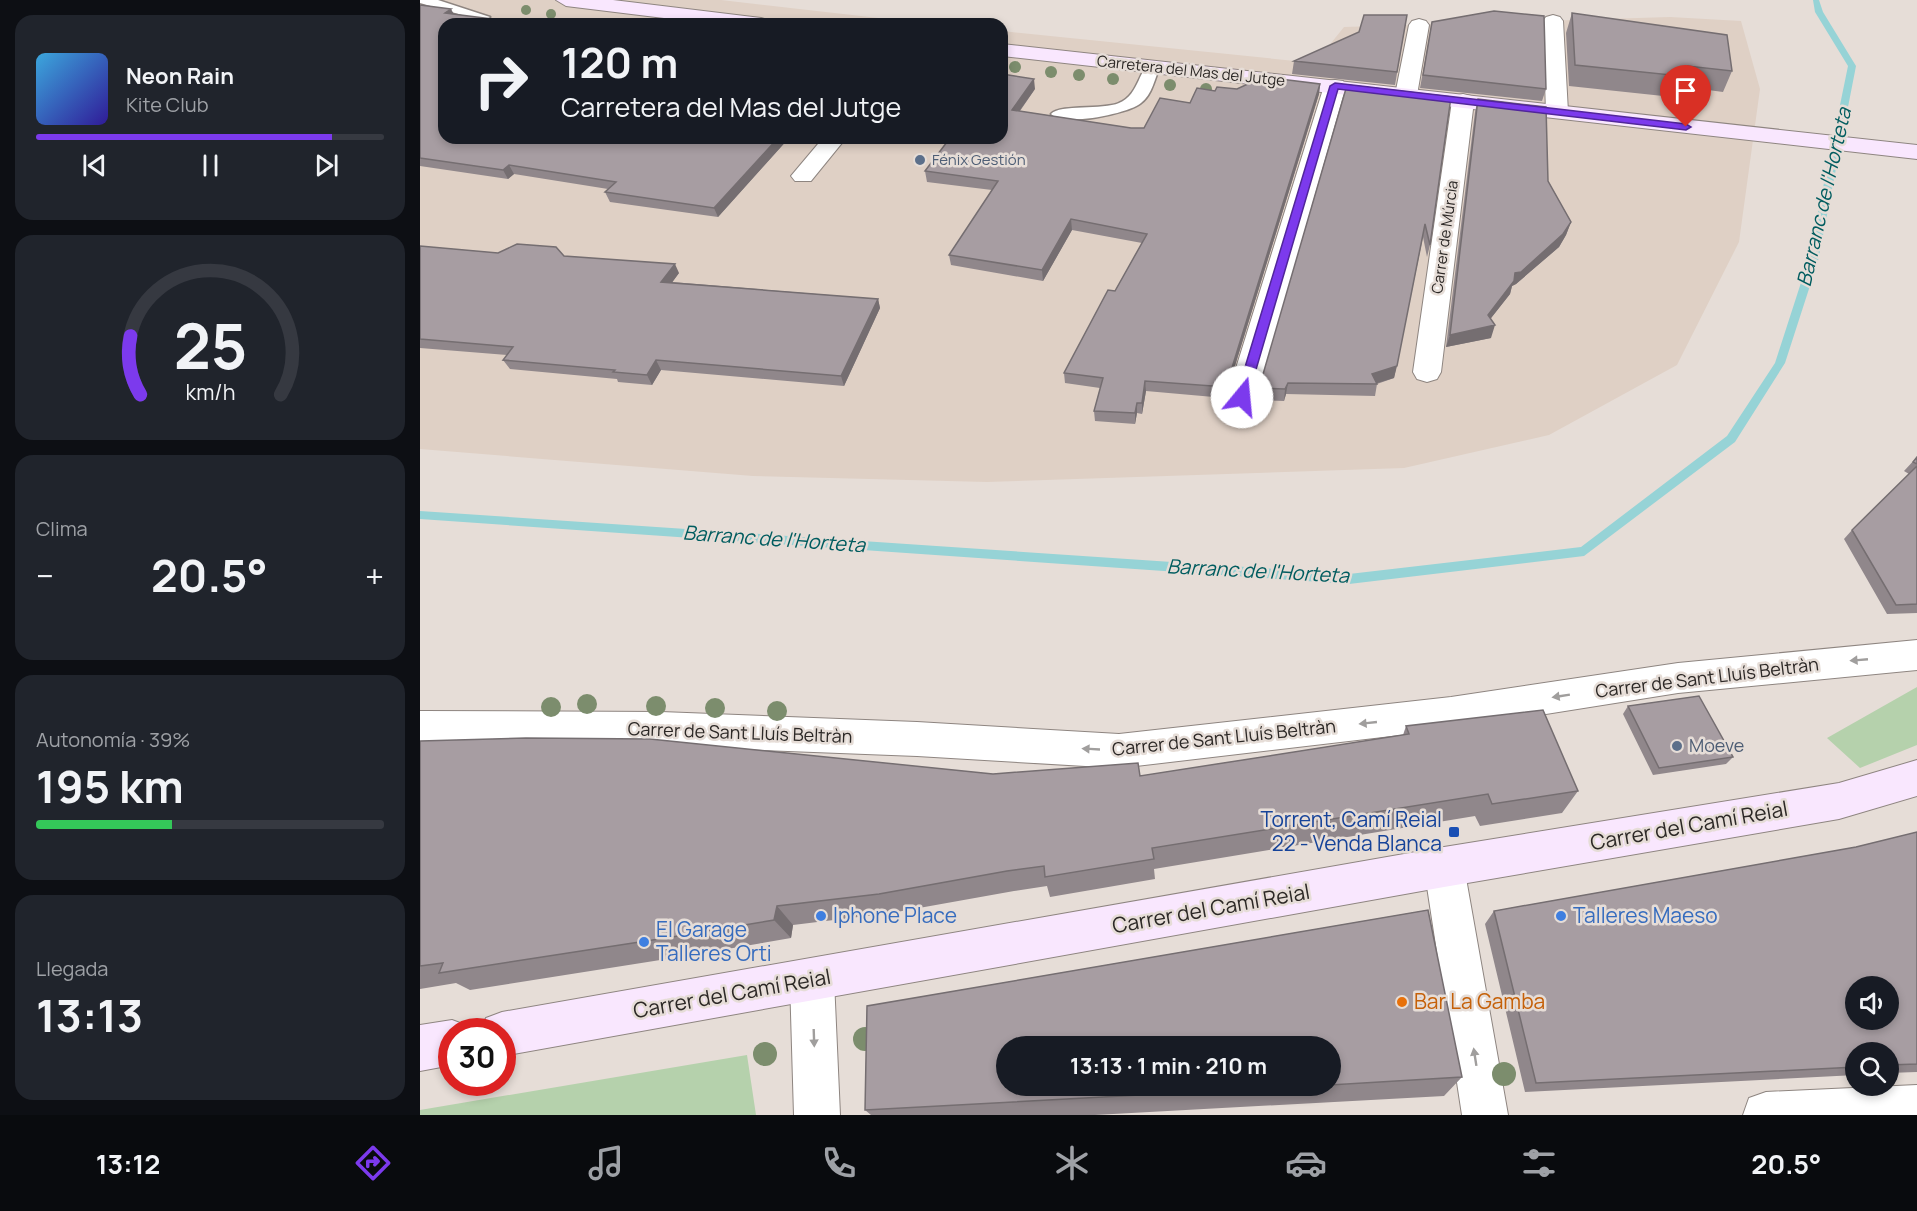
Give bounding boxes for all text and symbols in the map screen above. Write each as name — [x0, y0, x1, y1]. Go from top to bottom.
text: 120 m — [561, 33, 678, 91]
icon: right — [462, 42, 540, 120]
street label: Carretera del Mas del Jutge — [1096, 50, 1286, 91]
text: Neon Rain — [126, 61, 234, 91]
pin — [1660, 65, 1711, 127]
icon: arrive — [1669, 74, 1702, 107]
text: Carretera del Mas del Jutge — [561, 88, 901, 125]
text: Kite Club — [126, 91, 209, 118]
water label: Barranc de l'Horteta — [1790, 104, 1857, 289]
icon: previous — [78, 149, 111, 182]
icon: pause — [194, 149, 227, 182]
icon: next — [310, 149, 343, 182]
place label: Fénix Gestión — [932, 149, 1026, 170]
marker: Fénix Gestión — [913, 153, 927, 167]
street label: Carrer de Múrcia — [1426, 179, 1463, 295]
text: 25 — [173, 302, 247, 388]
position arrow — [1210, 365, 1274, 429]
text: km/h — [185, 377, 235, 406]
text: Clima — [36, 515, 88, 542]
water label: Barranc de l'Horteta — [682, 519, 867, 558]
text: 20.5° — [151, 544, 268, 606]
water label: Barranc de l'Horteta — [1166, 552, 1351, 589]
text: − — [36, 553, 54, 598]
text: + — [365, 553, 384, 598]
street label: Carrer de Sant Lluís Beltràn — [1594, 651, 1820, 703]
one-way arrow — [1849, 656, 1868, 665]
one-way arrow — [1551, 692, 1570, 701]
street label: Carrer de Sant Lluís Beltràn — [1111, 713, 1337, 761]
street label: Carrer de Sant Lluís Beltràn — [627, 716, 853, 748]
one-way arrow — [1358, 718, 1377, 728]
text: Autonomía · 39% — [36, 726, 190, 753]
place label: Moeve — [1689, 733, 1744, 757]
marker: Moeve — [1670, 739, 1684, 753]
one-way arrow — [1081, 745, 1100, 754]
text: 195 km — [36, 755, 184, 817]
street label: Carrer del Camí Reial — [1588, 794, 1790, 856]
place label: Torrent, Camí Reial 22 - Venda Blanca — [1261, 805, 1442, 857]
marker: Torrent, Camí Reial 22 - Venda Blanca — [1447, 825, 1461, 839]
street label: Carrer del Camí Reial — [1110, 877, 1312, 939]
place label: Iphone Place — [833, 901, 957, 929]
place label: Talleres Maeso — [1573, 901, 1718, 929]
marker: Iphone Place — [814, 909, 828, 923]
marker: Talleres Maeso — [1554, 909, 1568, 923]
place label: El Garage Talleres Orti — [656, 915, 772, 967]
marker: El Garage Talleres Orti — [637, 935, 651, 949]
text: Llegada — [36, 955, 108, 982]
street label: Carrer del Camí Reial — [631, 962, 833, 1024]
map controls — [1845, 976, 1899, 1096]
button: sound — [1845, 976, 1899, 1030]
text: 13:13 — [36, 984, 143, 1046]
place label: Bar La Gamba — [1414, 987, 1545, 1015]
marker: Bar La Gamba — [1395, 995, 1409, 1009]
speed limit sign: 30 — [438, 1018, 516, 1096]
one-way arrow — [809, 1029, 819, 1048]
button: search — [1845, 1042, 1899, 1096]
one-way arrow — [1471, 1048, 1480, 1067]
text: 13:13 · 1 min · 210 m — [1070, 1051, 1267, 1081]
icon: directions — [352, 1142, 394, 1184]
icon: music — [585, 1142, 627, 1184]
icon: phone — [818, 1142, 860, 1184]
icon: climate — [1051, 1142, 1093, 1184]
icon: car — [1285, 1142, 1327, 1184]
icon: filters — [1518, 1142, 1560, 1184]
text: 13:12 — [96, 1145, 160, 1182]
text: 20.5° — [1751, 1145, 1821, 1182]

